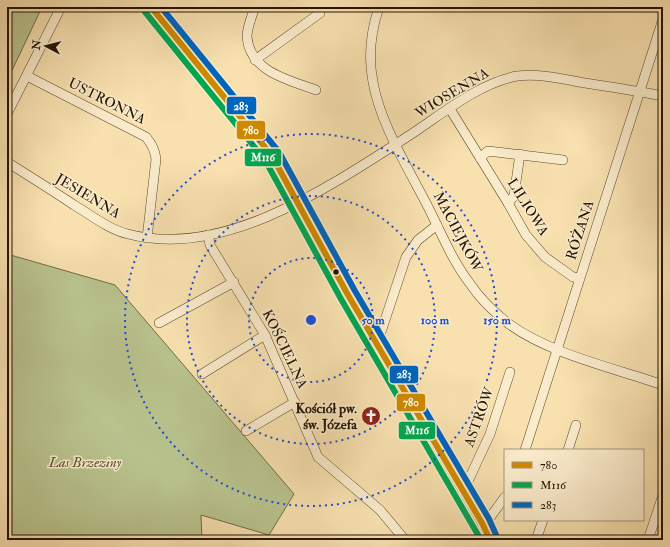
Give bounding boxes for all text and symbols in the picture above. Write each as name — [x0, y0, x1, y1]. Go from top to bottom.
north arrow — [26, 26, 66, 66]
text: N — [29, 38, 44, 52]
street label: WIOSENNA — [411, 64, 492, 122]
street label: USTRONNA — [65, 74, 149, 128]
line badge: 283 — [226, 96, 257, 115]
text: 283 — [234, 100, 248, 113]
line badge: 780 — [236, 120, 266, 140]
text: 780 — [243, 124, 259, 137]
line badge: M116 — [244, 148, 282, 167]
text: M116 — [250, 151, 276, 164]
street label: JESIENNA — [51, 169, 124, 222]
street label: LILIOWA — [504, 175, 552, 239]
street label: MACIEJKÓW — [430, 189, 487, 276]
street label: RÓŻANA — [562, 198, 598, 262]
unlabelled marker — [331, 267, 341, 277]
street label: KOŚCIELNA — [259, 307, 311, 391]
centre of rings — [304, 313, 318, 327]
text: 50 m — [361, 313, 385, 328]
text: 100 m — [421, 313, 450, 328]
text: 150 m — [483, 313, 511, 328]
line badge: 283 — [389, 365, 419, 384]
text: 283 — [397, 368, 411, 381]
street label: ASTRÓW — [460, 384, 498, 450]
line badge: 780 — [396, 393, 426, 412]
text: 780 — [403, 396, 419, 409]
place label: Kościół pw. św. Józefa — [295, 400, 358, 434]
church icon: Kościół pw. św. Józefa — [360, 405, 382, 427]
line badge: M116 — [398, 421, 436, 440]
text: M116 — [404, 424, 430, 437]
legend — [504, 449, 644, 521]
park label: Las Brzeziny — [48, 454, 121, 471]
text: 780 — [540, 458, 557, 473]
text: M116 — [540, 478, 567, 493]
text: 283 — [540, 498, 556, 513]

